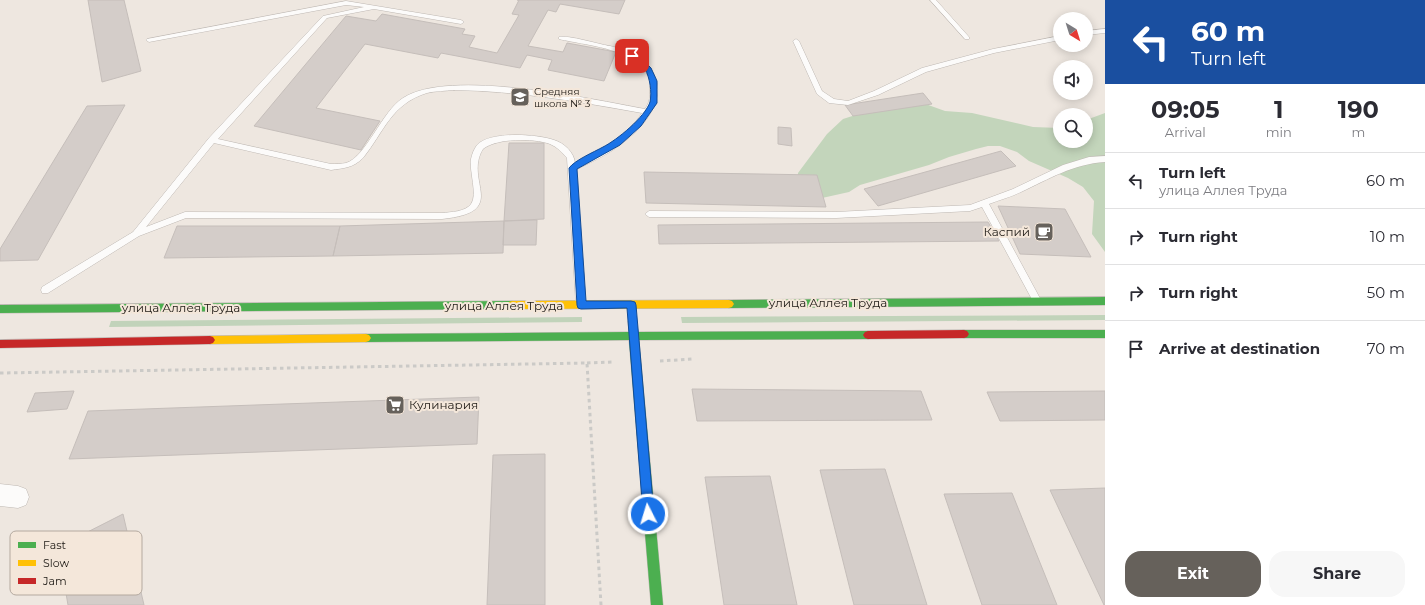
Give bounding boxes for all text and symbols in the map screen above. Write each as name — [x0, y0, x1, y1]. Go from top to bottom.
north arrow — [1053, 12, 1093, 52]
map controls — [1053, 12, 1093, 148]
text: 60 m — [1191, 14, 1265, 48]
icon: left — [1125, 16, 1177, 68]
pin — [615, 39, 649, 73]
icon: arrive — [621, 45, 643, 67]
text: Turn left — [1191, 48, 1266, 70]
button: sound — [1053, 60, 1093, 100]
place label: Средняя школа № 3 — [534, 85, 591, 110]
school or university icon: Средняя школа № 3 — [509, 86, 531, 108]
text: 09:05 — [1151, 95, 1220, 124]
text: 1 — [1274, 95, 1283, 124]
text: 190 — [1338, 95, 1379, 124]
button: search — [1053, 108, 1093, 148]
text: Arrival — [1165, 124, 1206, 140]
text: min — [1266, 124, 1292, 140]
text: m — [1351, 124, 1365, 140]
text: Turn left — [1159, 163, 1226, 182]
icon: left — [1125, 170, 1147, 192]
text: 60 m — [1366, 171, 1405, 190]
text: улица Аллея Труда — [1159, 182, 1287, 198]
cafe icon: Каспий — [1033, 221, 1055, 243]
place label: Каспий — [983, 224, 1030, 239]
icon: right — [1125, 226, 1147, 248]
text: Turn right — [1159, 227, 1238, 246]
text: 10 m — [1370, 227, 1405, 246]
icon: right — [1125, 282, 1147, 304]
text: Turn right — [1159, 283, 1238, 302]
text: 50 m — [1367, 283, 1405, 302]
street label: улица Аллея Труда — [768, 295, 887, 310]
street label: улица Аллея Труда — [444, 298, 563, 313]
street label: улица Аллея Труда — [121, 300, 240, 315]
icon: arrive — [1125, 338, 1147, 360]
text: Arrive at destination — [1159, 339, 1320, 358]
text: 70 m — [1367, 339, 1405, 358]
supermarket icon: Кулинария — [384, 394, 406, 416]
place label: Кулинария — [409, 397, 478, 412]
position arrow — [627, 493, 669, 535]
legend — [10, 531, 142, 595]
text: Fast — [43, 538, 67, 552]
button: Exit — [1125, 551, 1261, 597]
button: Share — [1269, 551, 1405, 597]
text: Slow — [43, 556, 69, 570]
text: Jam — [42, 574, 67, 588]

